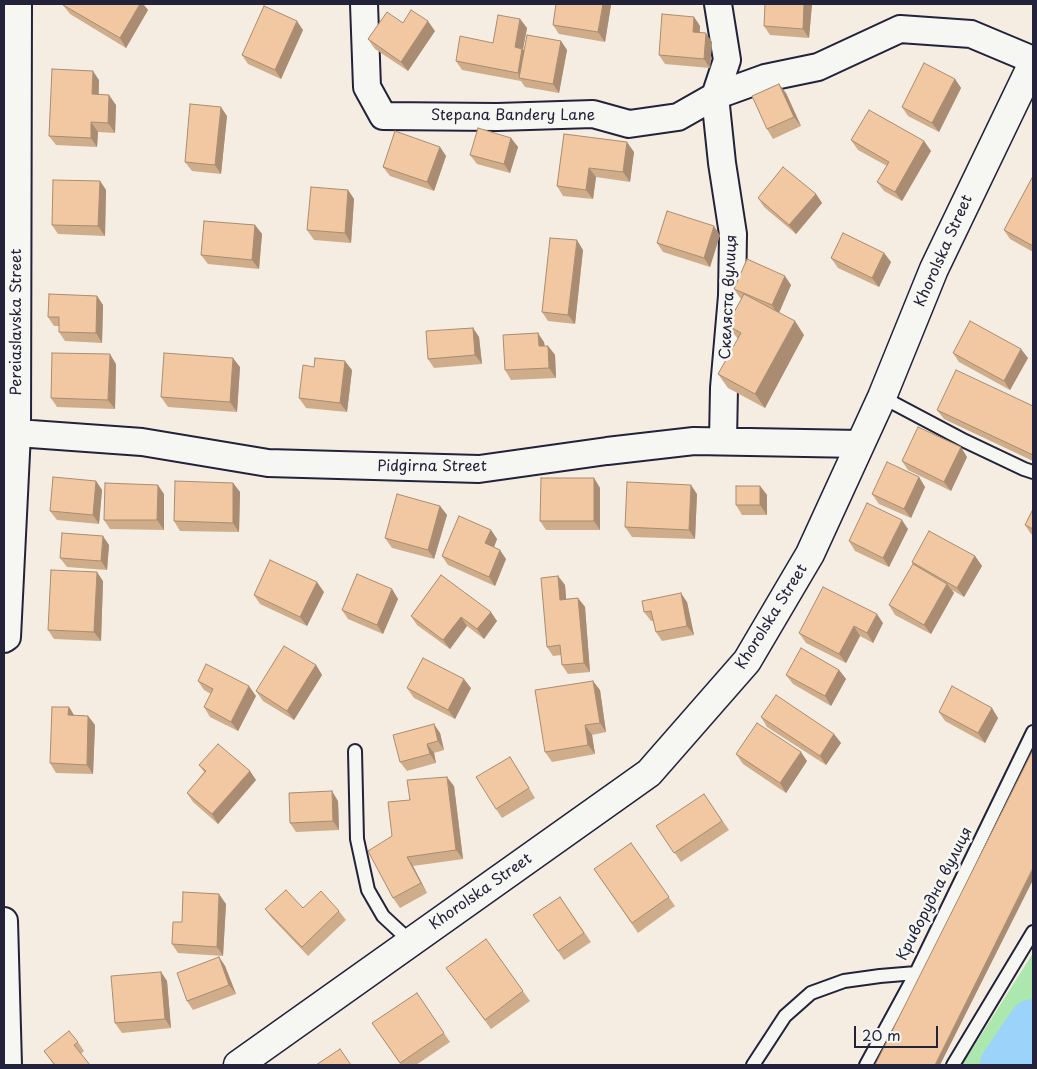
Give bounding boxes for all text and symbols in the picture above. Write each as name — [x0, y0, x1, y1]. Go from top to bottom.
street label: Stepana Bandery Lane — [431, 107, 595, 125]
street label: Khorolska Street — [911, 192, 977, 310]
street label: Скеляста вулиця — [717, 234, 741, 360]
street label: Pereiaslavska Street — [8, 249, 26, 395]
street label: Pidgirna Street — [377, 458, 487, 476]
street label: Khorolska Street — [732, 561, 812, 673]
street label: Криворудна вулиця — [894, 824, 976, 964]
street label: Khorolska Street — [426, 850, 536, 934]
scale bar — [857, 1016, 941, 1048]
text: 20 m — [862, 1023, 901, 1046]

